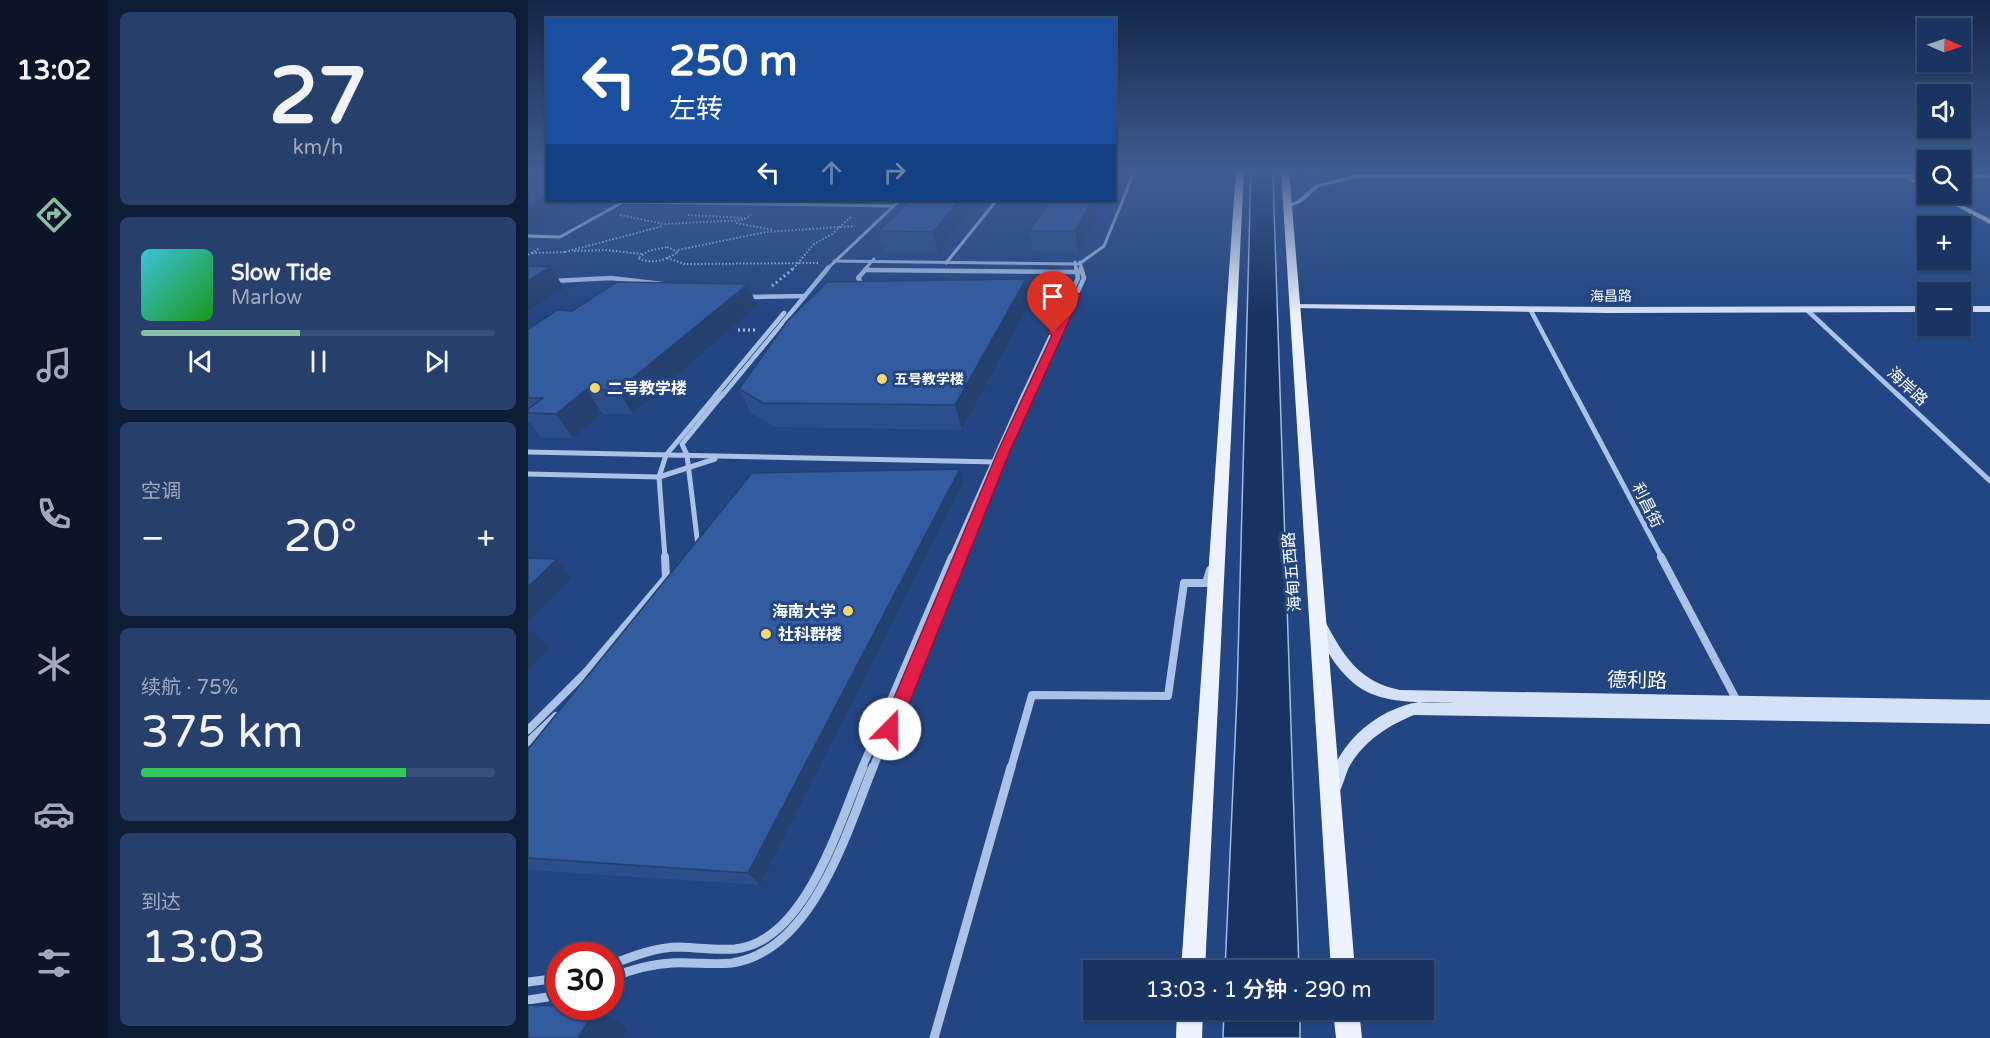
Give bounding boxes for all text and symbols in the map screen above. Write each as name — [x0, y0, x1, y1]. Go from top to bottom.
north arrow — [1917, 18, 1971, 72]
map controls — [1917, 18, 1971, 336]
text: 250 m — [669, 36, 798, 87]
icon: left — [570, 42, 648, 120]
text: 27 — [269, 50, 367, 144]
text: 13:02 — [17, 54, 91, 87]
button: sound — [1917, 84, 1971, 138]
text: 左转 — [669, 93, 723, 126]
text: km/h — [293, 136, 343, 160]
button: search — [1917, 150, 1971, 204]
icon: left — [752, 156, 785, 189]
icon: ahead — [815, 156, 848, 189]
icon: right — [878, 156, 911, 189]
icon: directions — [33, 194, 75, 236]
button: + — [1917, 216, 1971, 270]
text: Slow Tide — [231, 260, 331, 286]
pin — [1027, 271, 1078, 333]
icon: arrive — [1036, 280, 1069, 313]
button: − — [1917, 282, 1971, 336]
text: Marlow — [231, 286, 302, 310]
street label: 海昌路 — [1590, 288, 1632, 305]
icon: music — [33, 344, 75, 386]
icon: previous — [184, 345, 217, 378]
icon: pause — [302, 345, 335, 378]
icon: next — [420, 345, 453, 378]
street label: 海岸路 — [1883, 363, 1932, 410]
place label: 五号教学楼 — [894, 371, 964, 388]
marker: 五号教学楼 — [875, 372, 889, 386]
place label: 二号教学楼 — [607, 379, 687, 399]
marker: 二号教学楼 — [588, 381, 602, 395]
text: 空调 — [141, 480, 181, 504]
street label: 利昌街 — [1627, 480, 1667, 531]
icon: phone — [33, 493, 75, 535]
text: 20° — [284, 510, 357, 564]
text: − — [141, 519, 165, 558]
text: + — [476, 519, 495, 558]
street label: 海甸五西路 — [1279, 531, 1305, 613]
place label: 海南大学 — [772, 602, 836, 622]
marker: 海南大学 — [841, 604, 855, 618]
place label: 社科群楼 — [778, 625, 842, 645]
marker: 社科群楼 — [759, 627, 773, 641]
icon: climate — [33, 643, 75, 685]
street label: 德利路 — [1607, 668, 1667, 694]
text: 续航 · 75% — [141, 676, 238, 700]
position arrow — [858, 697, 922, 761]
text: 375 km — [141, 706, 303, 760]
icon: car — [33, 793, 75, 835]
text: 到达 — [141, 891, 181, 915]
text: 13:03 — [141, 921, 266, 975]
icon: filters — [33, 942, 75, 984]
speed limit sign: 30 — [546, 942, 624, 1020]
text: 13:03 · 1 分钟 · 290 m — [1145, 977, 1372, 1003]

